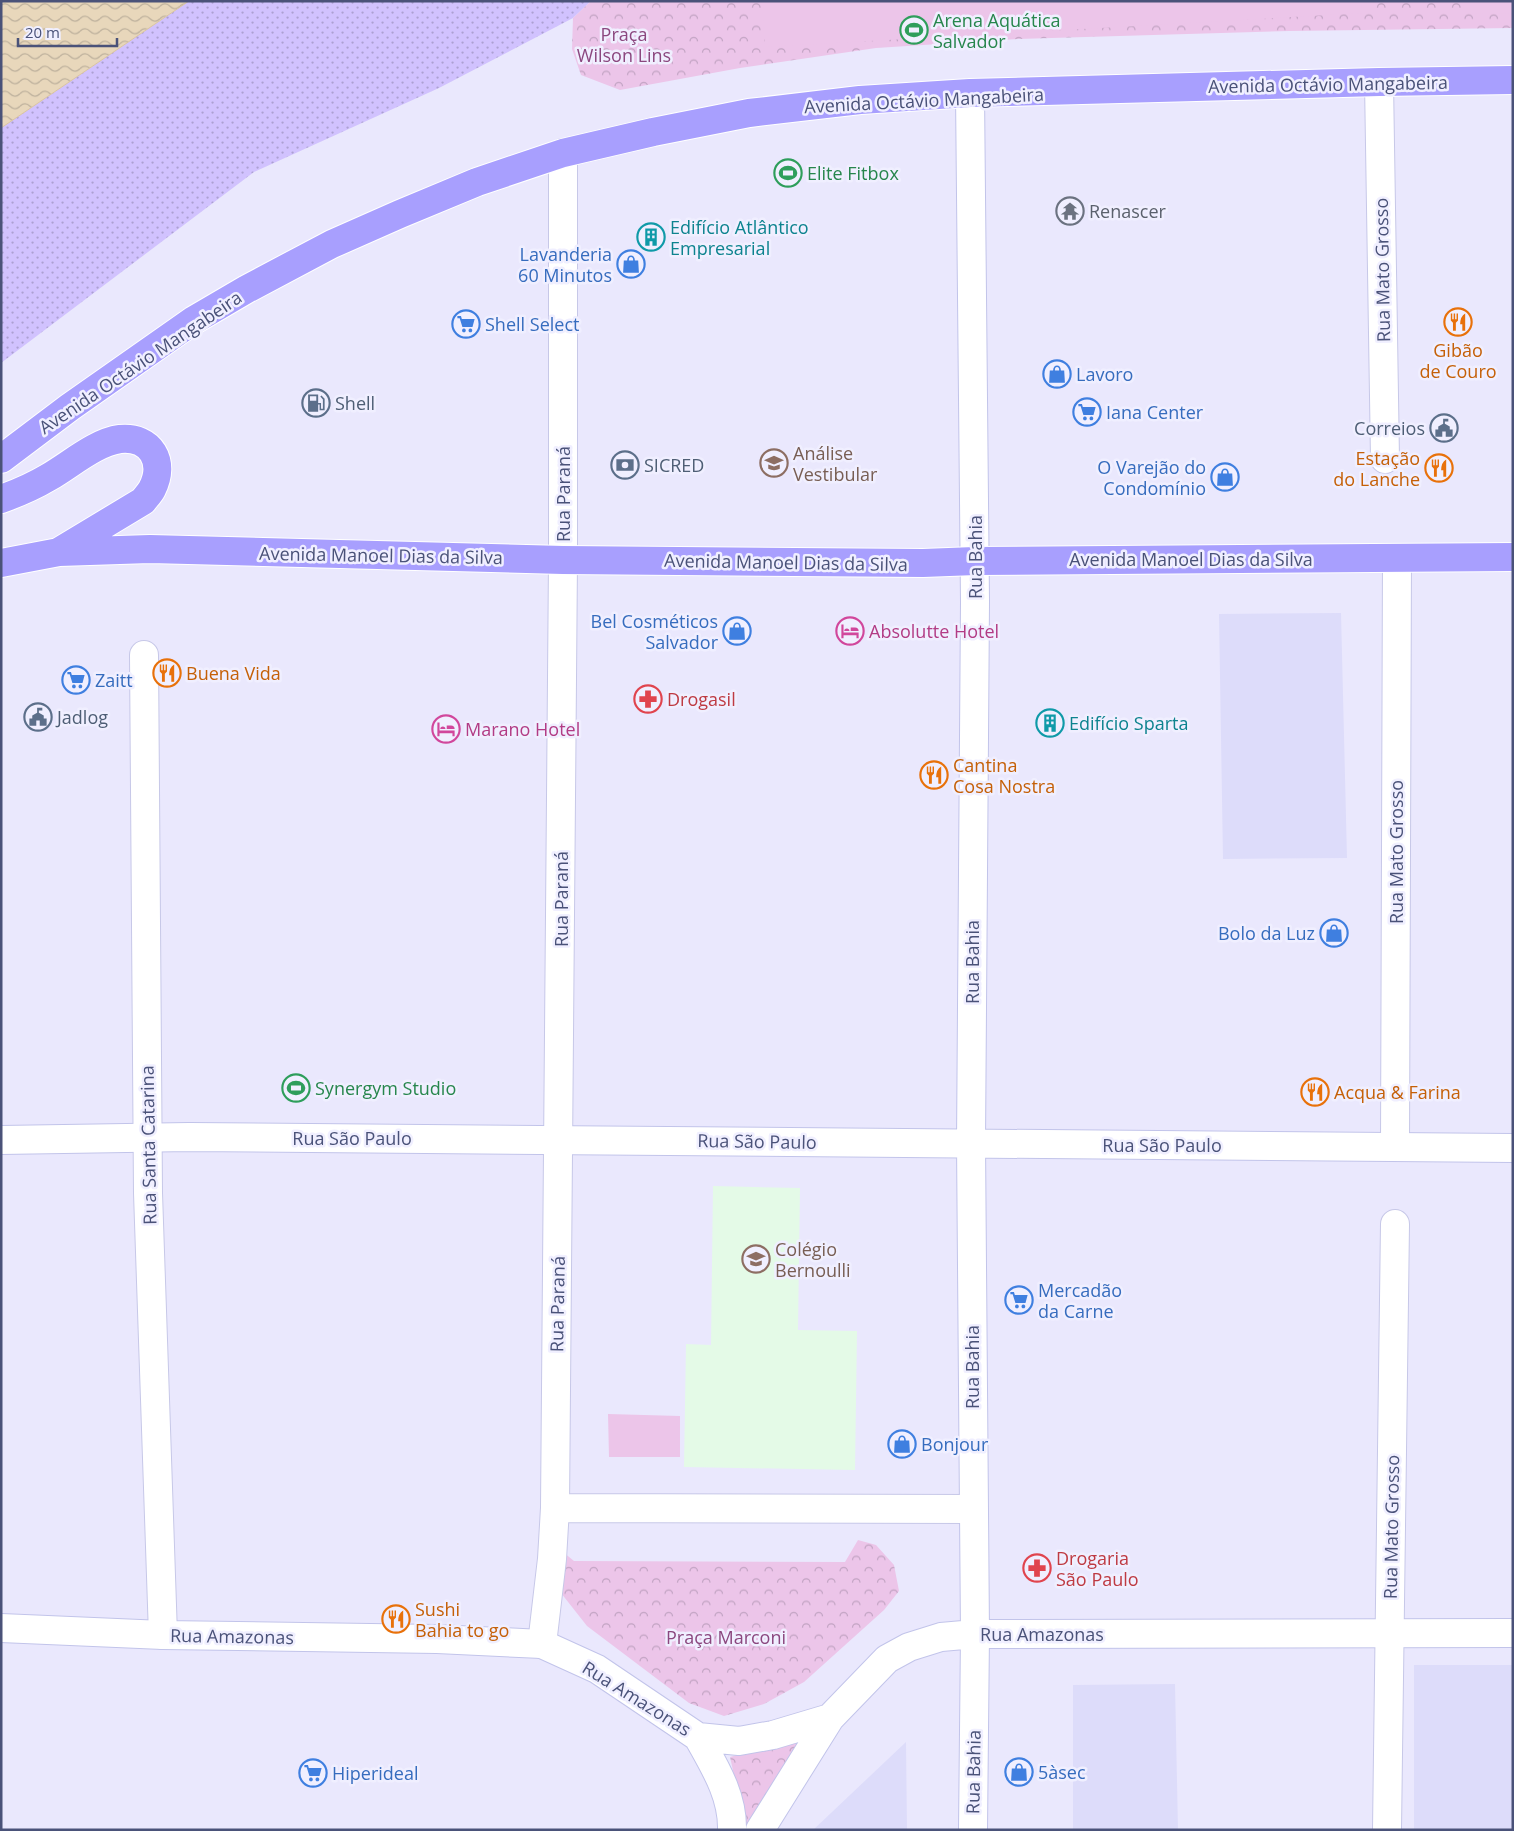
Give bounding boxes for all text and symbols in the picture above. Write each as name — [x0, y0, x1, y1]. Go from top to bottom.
place label: Arena Aquática Salvador — [933, 8, 1061, 53]
scale bar — [18, 15, 116, 47]
sports icon: Arena Aquática Salvador — [899, 15, 929, 45]
text: 20 m — [25, 22, 60, 42]
park label: Praça Wilson Lins — [577, 22, 671, 67]
street label: Avenida Octávio Mangabeira — [1208, 70, 1448, 98]
street label: Avenida Octávio Mangabeira — [804, 82, 1044, 118]
sports icon: Elite Fitbox — [773, 158, 803, 188]
place label: Elite Fitbox — [807, 161, 899, 185]
temple icon: Renascer — [1055, 196, 1085, 226]
street label: Rua Mato Grosso — [1369, 198, 1395, 342]
place label: Renascer — [1089, 199, 1167, 223]
place label: Edifício Atlântico Empresarial — [670, 215, 809, 260]
building icon: Edifício Atlântico Empresarial — [636, 222, 666, 252]
place label: Lavanderia 60 Minutos — [518, 242, 612, 287]
shop icon: Lavanderia 60 Minutos — [616, 249, 646, 279]
street label: Avenida Octávio Mangabeira — [34, 285, 246, 439]
restaurant icon: Gibão de Couro — [1443, 307, 1473, 337]
supermarket icon: Shell Select — [451, 309, 481, 339]
place label: Shell Select — [485, 312, 579, 336]
place label: Gibão de Couro — [1419, 338, 1497, 383]
shop icon: Lavoro — [1042, 359, 1072, 389]
place label: Lavoro — [1076, 362, 1133, 386]
fuel station icon: Shell — [301, 388, 331, 418]
place label: Shell — [335, 391, 375, 415]
supermarket icon: Iana Center — [1072, 397, 1102, 427]
place label: Iana Center — [1106, 400, 1204, 424]
public building icon: Correios — [1429, 413, 1459, 443]
place label: Correios — [1354, 416, 1425, 440]
place label: Análise Vestibular — [793, 441, 878, 486]
street label: Rua Paraná — [551, 446, 575, 542]
place label: Estação do Lanche — [1333, 446, 1420, 491]
school or university icon: Análise Vestibular — [759, 448, 789, 478]
bank icon: SICRED — [610, 450, 640, 480]
place label: SICRED — [644, 453, 704, 477]
restaurant icon: Estação do Lanche — [1424, 453, 1454, 483]
place label: O Varejão do Condomínio — [1097, 455, 1206, 500]
shop icon: O Varejão do Condomínio — [1210, 462, 1240, 492]
street label: Rua Bahia — [963, 515, 987, 599]
street label: Avenida Manoel Dias da Silva — [259, 541, 503, 569]
street label: Avenida Manoel Dias da Silva — [1069, 547, 1313, 571]
street label: Avenida Manoel Dias da Silva — [664, 548, 908, 576]
place label: Bel Cosméticos Salvador — [591, 609, 719, 654]
shop icon: Bel Cosméticos Salvador — [722, 616, 752, 646]
hotel icon: Absolutte Hotel — [835, 616, 865, 646]
place label: Absolutte Hotel — [869, 619, 999, 643]
restaurant icon: Buena Vida — [152, 658, 182, 688]
place label: Buena Vida — [186, 661, 281, 685]
supermarket icon: Zaitt — [61, 665, 91, 695]
place label: Zaitt — [95, 668, 133, 692]
pharmacy icon: Drogasil — [633, 684, 663, 714]
place label: Drogasil — [667, 687, 736, 711]
public building icon: Jadlog — [23, 702, 53, 732]
place label: Jadlog — [55, 705, 108, 729]
building icon: Edifício Sparta — [1035, 708, 1065, 738]
place label: Edifício Sparta — [1069, 711, 1189, 735]
hotel icon: Marano Hotel — [431, 714, 461, 744]
place label: Marano Hotel — [465, 717, 580, 741]
place label: Cantina Cosa Nostra — [953, 753, 1055, 798]
restaurant icon: Cantina Cosa Nostra — [919, 760, 949, 790]
street label: Rua Mato Grosso — [1384, 780, 1408, 924]
street label: Rua Paraná — [549, 851, 573, 947]
shop icon: Bolo da Luz — [1319, 918, 1349, 948]
street label: Rua Bahia — [960, 920, 984, 1004]
place label: Bolo da Luz — [1218, 921, 1315, 945]
street label: Rua Santa Catarina — [135, 1065, 161, 1225]
sports icon: Synergym Studio — [281, 1073, 311, 1103]
place label: Synergym Studio — [315, 1076, 456, 1100]
restaurant icon: Acqua & Farina — [1300, 1077, 1330, 1107]
place label: Acqua & Farina — [1334, 1080, 1461, 1104]
street label: Rua São Paulo — [292, 1126, 412, 1150]
street label: Rua São Paulo — [697, 1128, 817, 1154]
street label: Rua São Paulo — [1102, 1133, 1222, 1157]
place label: Colégio Bernoulli — [775, 1237, 851, 1282]
school or university icon: Colégio Bernoulli — [741, 1244, 771, 1274]
street label: Rua Paraná — [544, 1256, 570, 1352]
place label: Mercadão da Carne — [1038, 1278, 1122, 1323]
supermarket icon: Mercadão da Carne — [1004, 1285, 1034, 1315]
street label: Rua Bahia — [960, 1325, 984, 1409]
shop icon: Bonjour — [887, 1429, 917, 1459]
place label: Bonjour — [921, 1432, 989, 1456]
street label: Rua Mato Grosso — [1378, 1455, 1404, 1599]
place label: Drogaria São Paulo — [1056, 1546, 1139, 1591]
pharmacy icon: Drogaria São Paulo — [1022, 1553, 1052, 1583]
place label: Sushi Bahia to go — [415, 1597, 509, 1642]
restaurant icon: Sushi Bahia to go — [381, 1604, 411, 1634]
street label: Rua Amazonas — [980, 1622, 1104, 1646]
street label: Rua Amazonas — [170, 1623, 294, 1649]
park label: Praça Marconi — [666, 1625, 786, 1649]
street label: Rua Amazonas — [578, 1655, 696, 1741]
street label: Rua Bahia — [960, 1730, 986, 1814]
shop icon: 5àsec — [1004, 1757, 1034, 1787]
supermarket icon: Hiperideal — [298, 1758, 328, 1788]
place label: 5àsec — [1038, 1760, 1086, 1784]
place label: Hiperideal — [332, 1761, 419, 1785]

